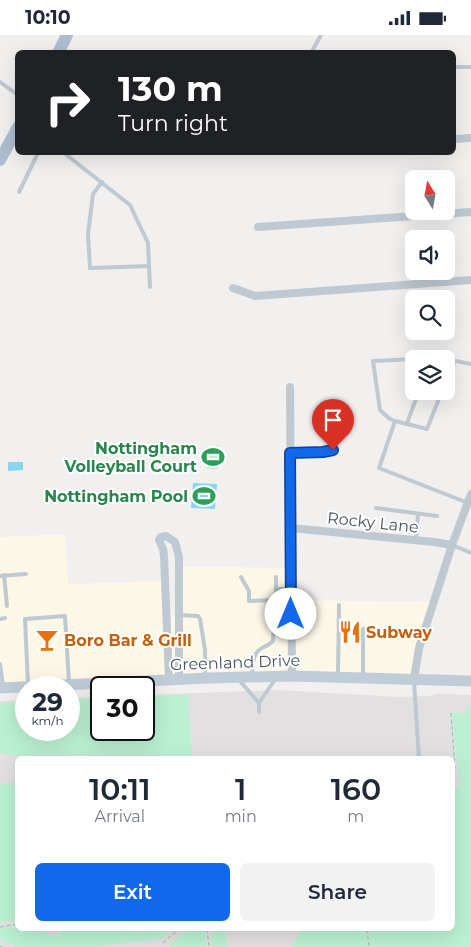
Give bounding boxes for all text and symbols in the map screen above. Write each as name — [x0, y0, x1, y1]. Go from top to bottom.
text: 10:10 — [25, 6, 71, 29]
text: 130 m — [118, 67, 223, 110]
icon: right — [35, 70, 100, 135]
text: Turn right — [118, 110, 228, 137]
north arrow — [405, 170, 455, 220]
map controls — [405, 170, 455, 400]
button: sound — [405, 230, 455, 280]
button: search — [405, 290, 455, 340]
button: layers — [405, 350, 455, 400]
pin — [312, 399, 354, 450]
icon: arrive — [319, 406, 347, 434]
place label: Nottingham Volleyball Court — [63, 439, 197, 476]
sports icon: Nottingham Volleyball Court — [200, 444, 226, 470]
sports icon: Nottingham Pool — [191, 483, 217, 509]
place label: Nottingham Pool — [44, 487, 188, 506]
street label: Rocky Lane — [326, 508, 420, 537]
position arrow — [264, 587, 316, 639]
restaurant icon: Subway — [337, 619, 363, 645]
place label: Subway — [366, 623, 432, 642]
bar icon: Boro Bar & Grill — [34, 627, 60, 653]
place label: Boro Bar & Grill — [64, 631, 192, 650]
street label: Greenland Drive — [170, 651, 300, 674]
speed limit sign: 30 — [90, 676, 155, 741]
text: 29 — [32, 687, 63, 717]
text: km/h — [31, 713, 64, 728]
text: 10:11 — [89, 771, 151, 808]
text: 1 — [235, 771, 246, 808]
text: 160 — [331, 771, 381, 808]
text: Arrival — [95, 807, 145, 826]
text: min — [225, 807, 257, 826]
text: m — [347, 807, 364, 826]
button: Exit — [35, 863, 230, 921]
button: Share — [240, 863, 435, 921]

